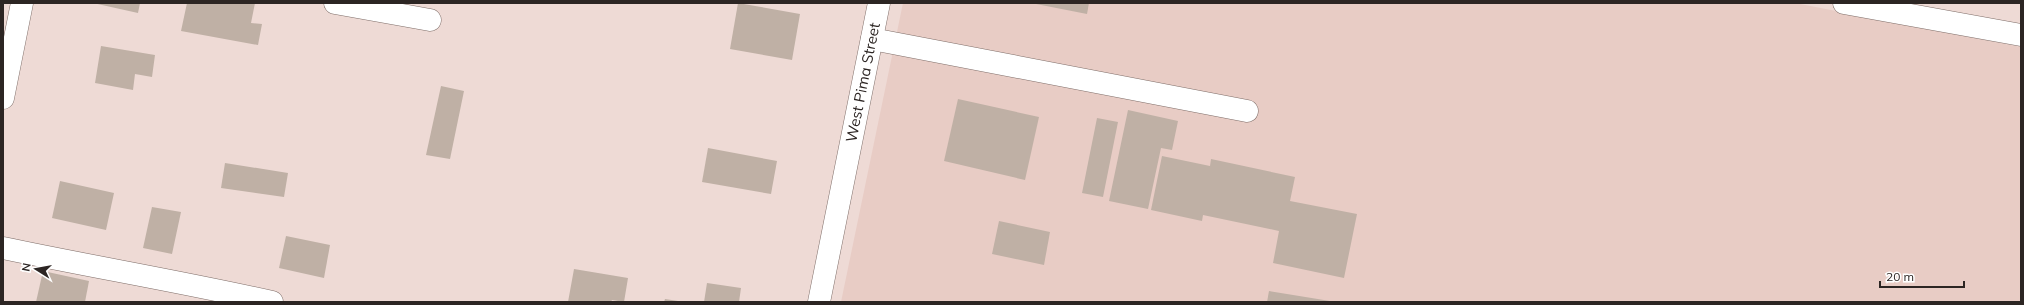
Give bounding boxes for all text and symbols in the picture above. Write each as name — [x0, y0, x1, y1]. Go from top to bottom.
street label: West Pima Street — [841, 21, 884, 144]
north arrow — [16, 249, 56, 289]
text: N — [19, 262, 34, 273]
scale bar — [1880, 263, 1964, 289]
text: 20 m — [1886, 269, 1914, 284]

